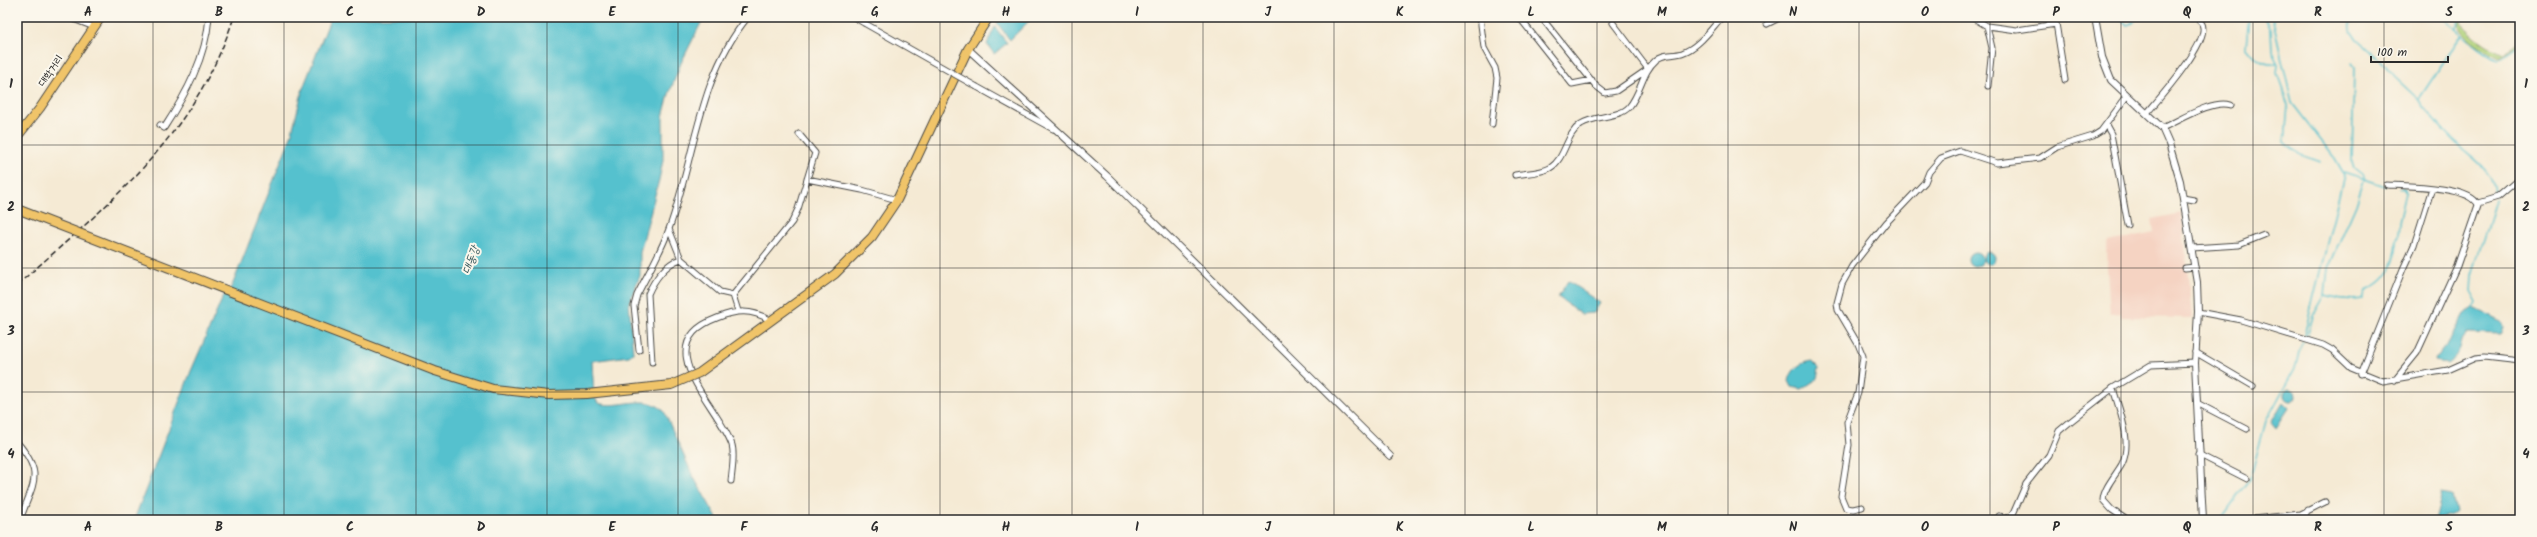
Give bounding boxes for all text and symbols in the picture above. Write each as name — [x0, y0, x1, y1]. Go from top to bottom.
text: A — [84, 2, 92, 23]
text: B — [215, 2, 223, 23]
text: C — [346, 2, 354, 23]
text: D — [477, 2, 486, 23]
text: E — [608, 2, 616, 23]
text: F — [740, 2, 748, 23]
text: G — [871, 2, 879, 23]
text: H — [1002, 2, 1011, 23]
text: I — [1135, 2, 1139, 23]
text: J — [1265, 2, 1272, 23]
text: K — [1396, 2, 1404, 23]
text: L — [1527, 2, 1535, 23]
text: M — [1657, 2, 1667, 23]
text: N — [1789, 2, 1798, 23]
text: O — [1921, 2, 1929, 23]
text: P — [2052, 2, 2060, 23]
text: Q — [2183, 2, 2192, 23]
text: R — [2314, 2, 2322, 23]
text: S — [2445, 2, 2453, 23]
scale bar — [2371, 38, 2448, 64]
text: 100 m — [2377, 43, 2408, 62]
street label: 대학거리 — [34, 51, 68, 91]
text: 1 — [9, 74, 13, 95]
text: 1 — [2524, 74, 2528, 95]
text: 2 — [7, 197, 15, 218]
text: 2 — [2522, 197, 2530, 218]
water label: 대동강 — [457, 242, 485, 277]
text: 3 — [6, 321, 15, 342]
text: 3 — [2521, 321, 2530, 342]
text: 4 — [7, 444, 15, 465]
text: 4 — [2522, 444, 2530, 465]
text: A — [84, 517, 92, 537]
text: B — [215, 517, 223, 537]
text: C — [346, 517, 354, 537]
text: D — [477, 517, 486, 537]
text: E — [608, 517, 616, 537]
text: F — [740, 517, 748, 537]
text: G — [871, 517, 879, 537]
text: H — [1002, 517, 1011, 537]
text: I — [1135, 517, 1139, 537]
text: J — [1265, 517, 1272, 537]
text: K — [1396, 517, 1404, 537]
text: L — [1527, 517, 1535, 537]
text: M — [1657, 517, 1667, 537]
text: N — [1789, 517, 1798, 537]
text: O — [1921, 517, 1929, 537]
text: P — [2052, 517, 2060, 537]
text: Q — [2183, 517, 2192, 537]
text: R — [2314, 517, 2322, 537]
text: S — [2445, 517, 2453, 537]

